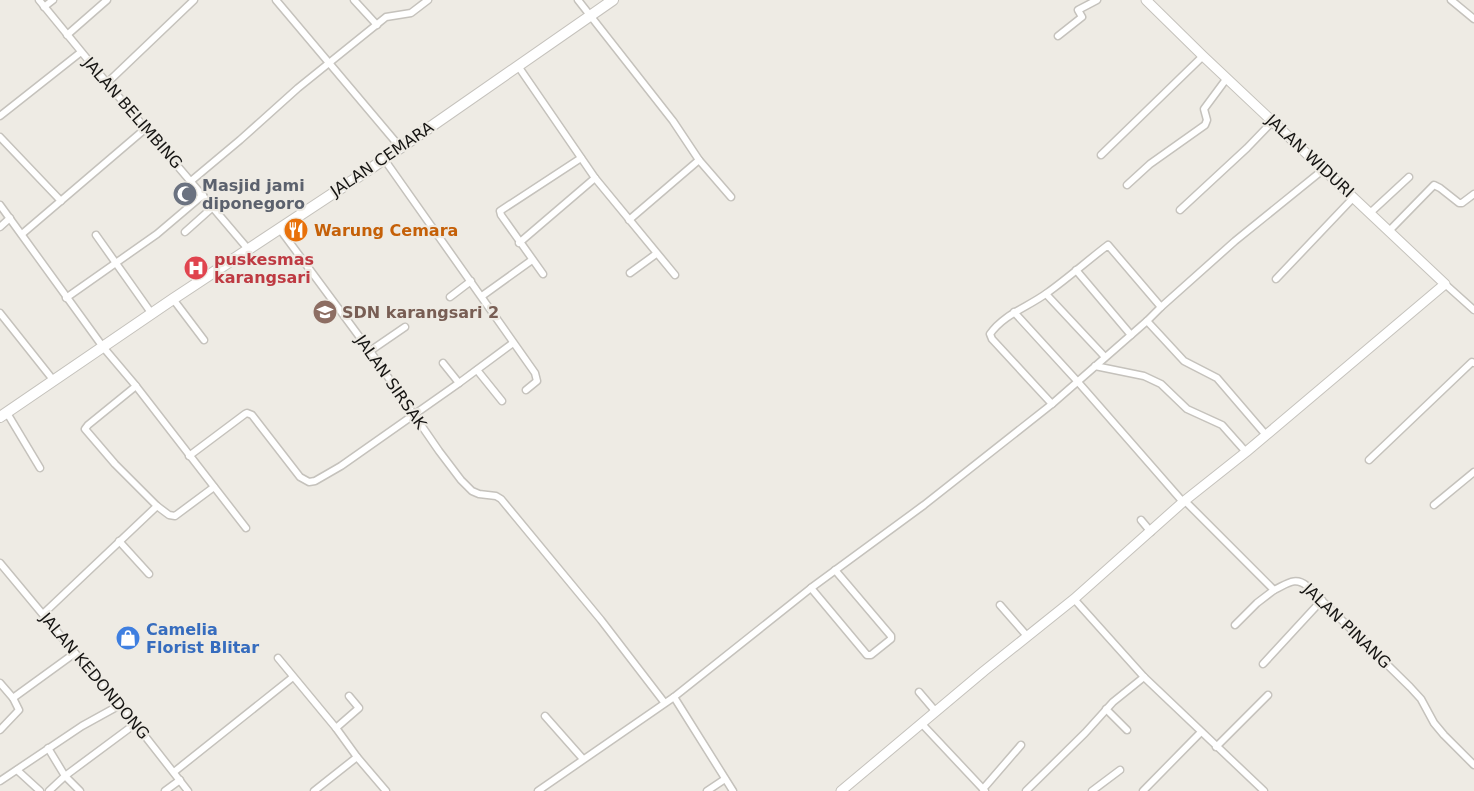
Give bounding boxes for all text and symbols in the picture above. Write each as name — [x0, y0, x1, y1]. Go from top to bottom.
street label: JALAN BELIMBING — [79, 53, 187, 173]
street label: JALAN WIDURI — [1261, 110, 1358, 202]
street label: JALAN CEMARA — [326, 118, 437, 201]
place label: Masjid jami diponegoro — [202, 176, 305, 213]
mosque icon: Masjid jami diponegoro — [172, 181, 198, 207]
restaurant icon: Warung Cemara — [283, 217, 309, 243]
place label: Warung Cemara — [314, 221, 458, 240]
place label: puskesmas karangsari — [214, 250, 314, 287]
hospital icon: puskesmas karangsari — [183, 255, 209, 281]
school or university icon: SDN karangsari 2 — [312, 299, 338, 325]
place label: SDN karangsari 2 — [342, 303, 499, 322]
street label: JALAN SIRSAK — [351, 330, 431, 433]
street label: JALAN PINANG — [1299, 579, 1395, 673]
street label: JALAN KEDONDONG — [36, 608, 154, 743]
place label: Camelia Florist Blitar — [146, 620, 259, 657]
shop icon: Camelia Florist Blitar — [115, 625, 141, 651]

